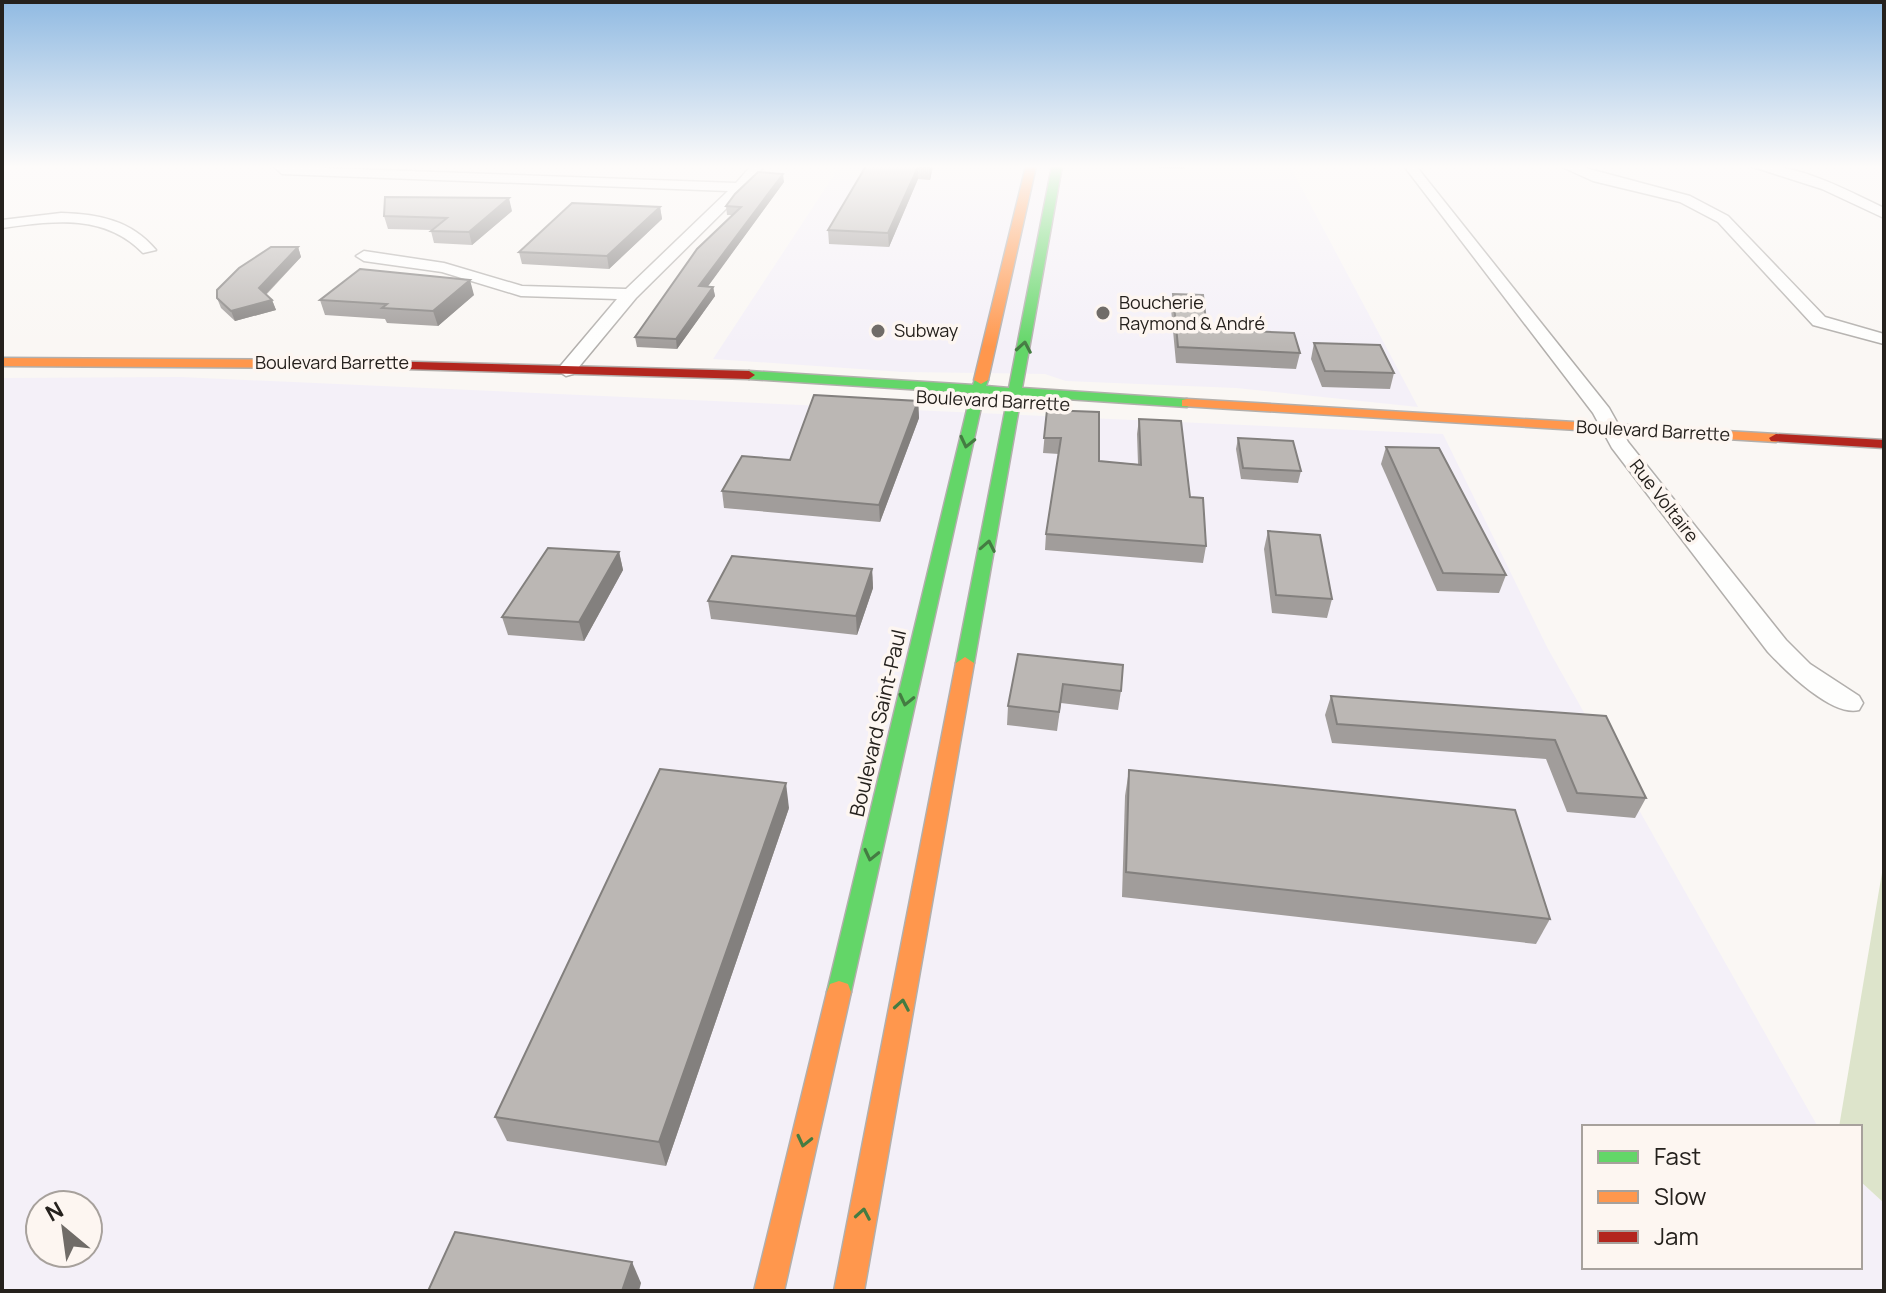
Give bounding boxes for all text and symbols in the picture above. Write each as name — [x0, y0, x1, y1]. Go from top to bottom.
place label: Boucherie Raymond & André — [1119, 290, 1265, 335]
marker: Boucherie Raymond & André — [1094, 304, 1112, 322]
place label: Subway — [894, 318, 959, 342]
marker: Subway — [869, 322, 887, 340]
one-way arrow — [1015, 341, 1032, 354]
street label: Boulevard Barrette — [255, 350, 409, 374]
street label: Boulevard Barrette — [915, 384, 1071, 416]
street label: Boulevard Barrette — [1575, 414, 1731, 446]
one-way arrow — [959, 435, 976, 449]
street label: Rue Voltaire — [1625, 454, 1705, 547]
one-way arrow — [978, 539, 995, 553]
street label: Boulevard Saint-Paul — [843, 627, 912, 819]
one-way arrow — [898, 693, 915, 707]
one-way arrow — [863, 847, 880, 861]
one-way arrow — [893, 998, 910, 1012]
legend — [1582, 1125, 1862, 1269]
one-way arrow — [797, 1133, 814, 1147]
text: Fast — [1654, 1139, 1701, 1172]
text: Slow — [1654, 1179, 1707, 1212]
north arrow — [24, 1189, 104, 1269]
text: N — [40, 1195, 68, 1228]
one-way arrow — [854, 1208, 871, 1221]
text: Jam — [1654, 1219, 1699, 1252]

